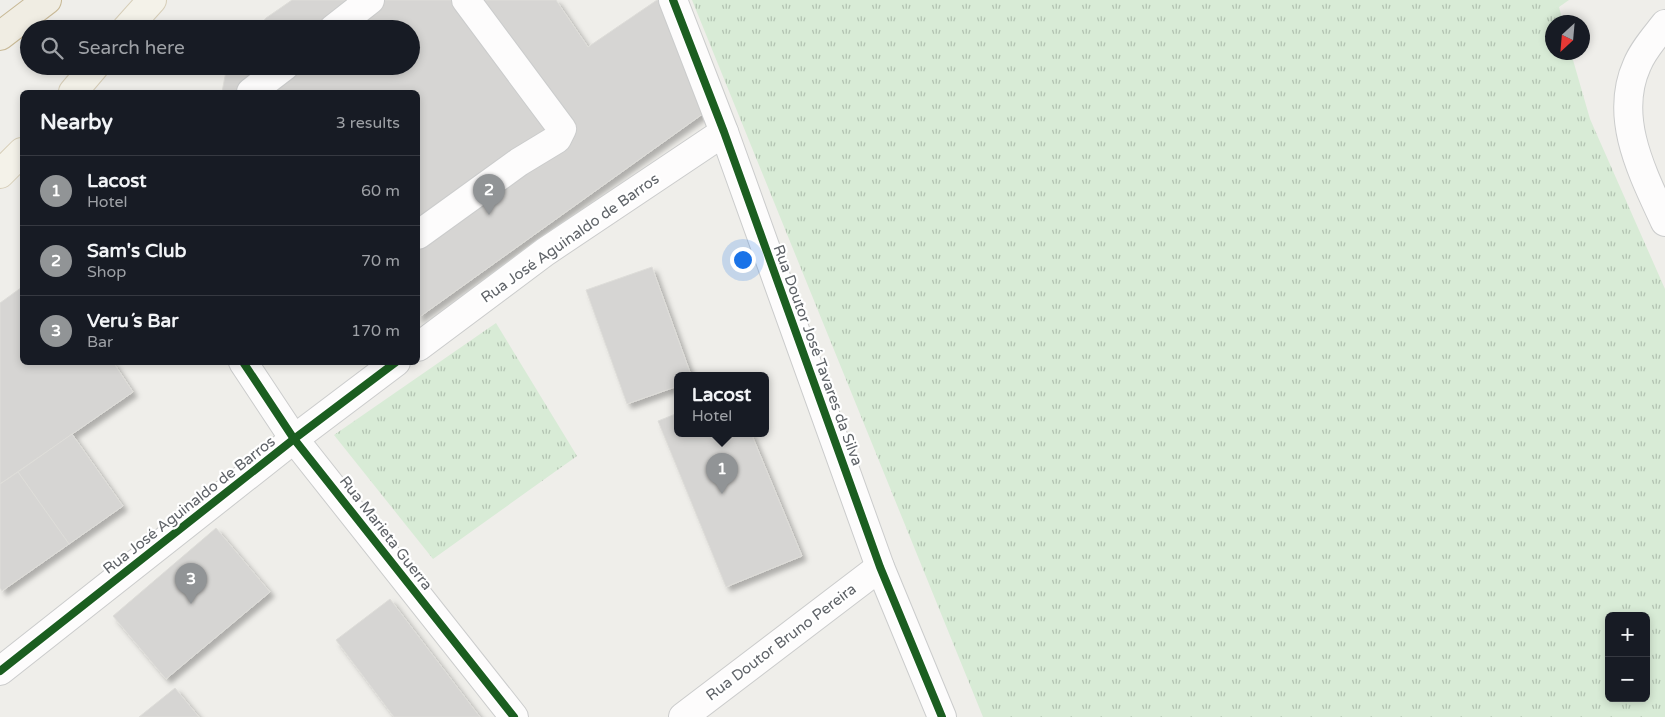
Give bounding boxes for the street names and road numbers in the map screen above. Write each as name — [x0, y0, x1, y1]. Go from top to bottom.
street label: Rua José Aguinaldo de Barros — [477, 169, 663, 307]
street label: Rua Doutor José Tavares da Silva — [770, 242, 866, 468]
street label: Rua José Aguinaldo de Barros — [99, 432, 279, 578]
street label: Rua Marieta Guerra — [336, 472, 436, 594]
street label: Rua Doutor Bruno Pereira — [702, 580, 860, 704]

